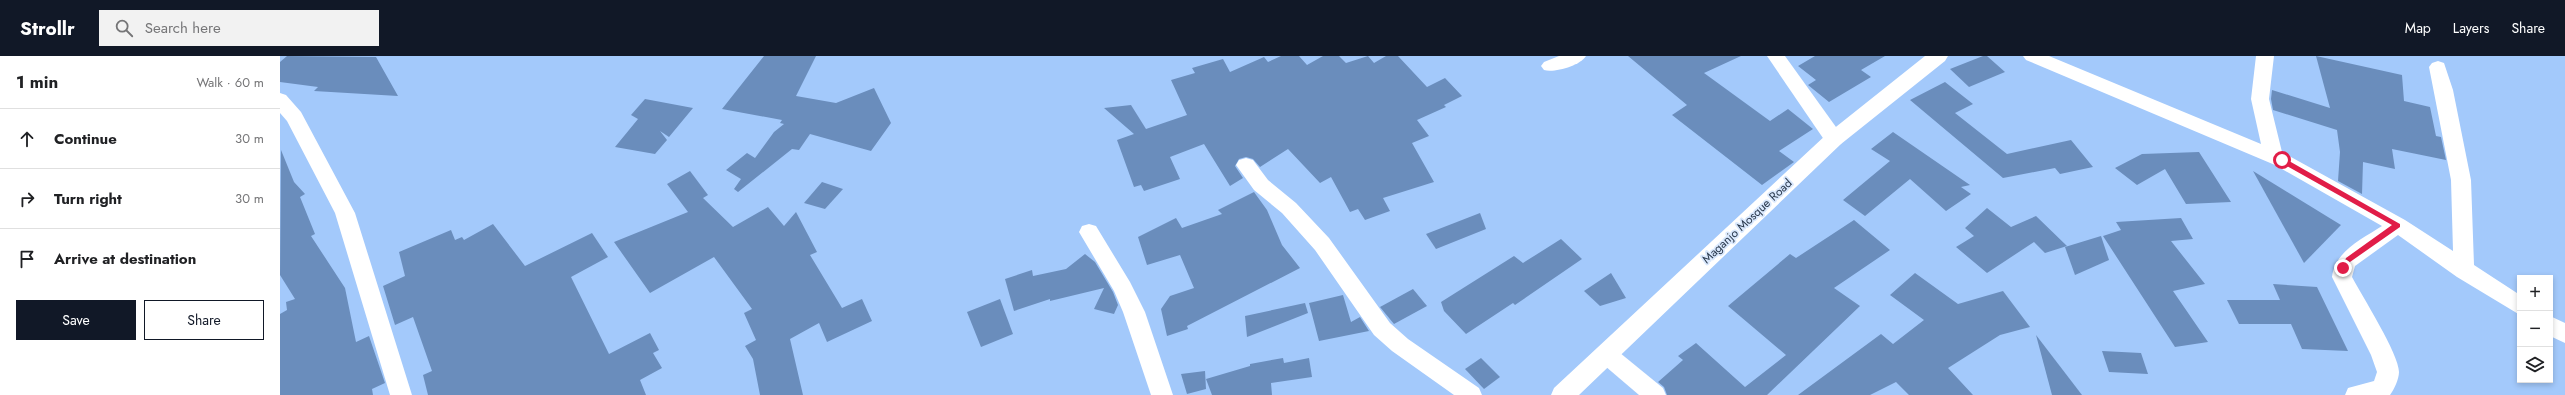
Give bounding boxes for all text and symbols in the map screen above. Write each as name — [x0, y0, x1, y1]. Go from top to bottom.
search box — [99, 10, 379, 46]
text: Strollr — [20, 15, 75, 42]
icon: search — [113, 17, 135, 39]
text: Search here — [145, 17, 221, 39]
text: Map — [2405, 18, 2431, 38]
text: Layers — [2453, 18, 2489, 38]
text: Share — [2511, 18, 2545, 38]
text: 1 min — [16, 70, 58, 94]
text: Walk · 60 m — [196, 73, 264, 92]
icon: ahead — [16, 128, 38, 150]
text: Continue — [54, 128, 117, 150]
text: 30 m — [235, 129, 264, 148]
route start — [2273, 151, 2291, 169]
street label: Maganjo Mosque Road — [1698, 174, 1796, 268]
icon: right — [16, 188, 38, 210]
text: Turn right — [54, 188, 122, 210]
text: 30 m — [235, 189, 264, 208]
icon: arrive — [16, 248, 38, 270]
text: Arrive at destination — [54, 248, 196, 270]
route end — [2334, 259, 2352, 277]
map controls — [2517, 275, 2553, 383]
button: + — [2517, 275, 2553, 311]
button: Save — [16, 300, 136, 340]
button: Share — [144, 300, 264, 340]
button: − — [2517, 311, 2553, 347]
button: layers — [2517, 347, 2553, 383]

